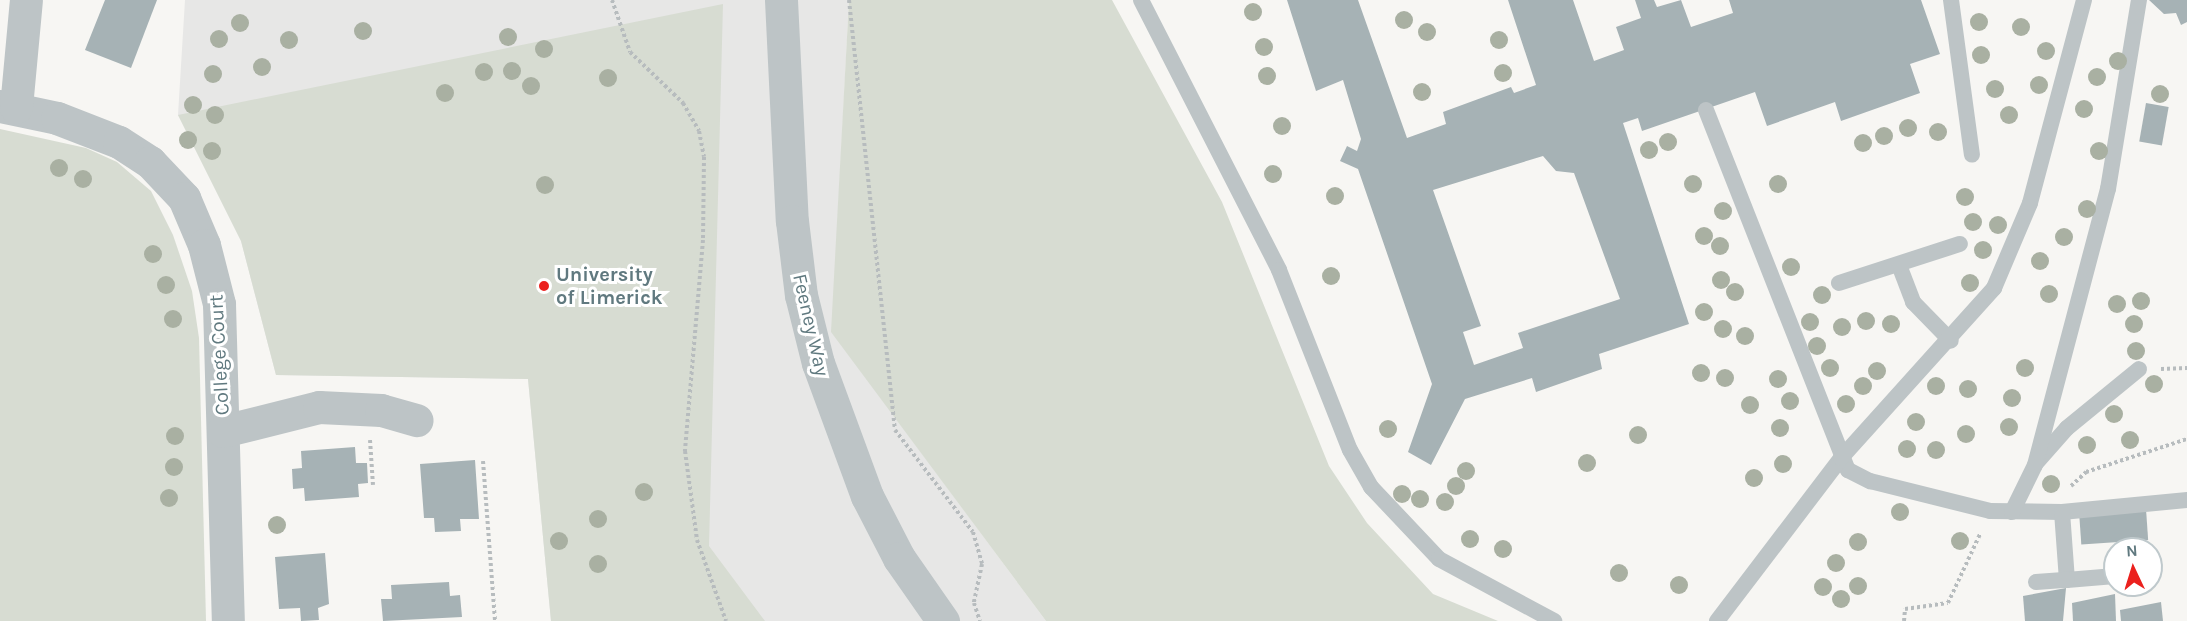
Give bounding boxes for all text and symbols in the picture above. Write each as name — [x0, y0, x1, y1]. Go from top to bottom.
place label: University of Limerick — [556, 262, 663, 309]
street label: Feeney Way — [788, 271, 834, 379]
marker: University of Limerick — [537, 279, 551, 293]
street label: College Court — [204, 294, 234, 416]
north arrow — [2103, 537, 2163, 597]
text: N — [2125, 541, 2138, 560]

